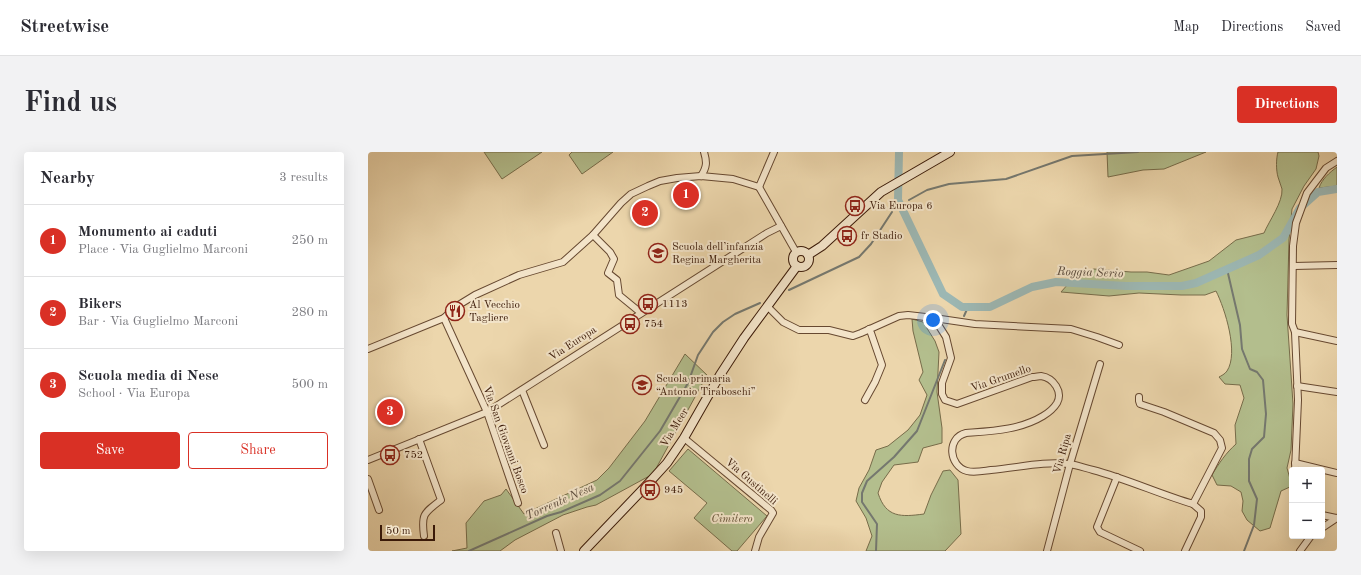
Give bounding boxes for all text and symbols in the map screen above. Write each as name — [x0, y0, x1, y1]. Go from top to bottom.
text: Streetwise — [20, 18, 109, 37]
text: Map — [1173, 20, 1199, 34]
text: Directions — [1221, 20, 1283, 34]
text: Saved — [1305, 20, 1341, 34]
button: Directions — [1237, 86, 1337, 123]
text: Find us — [24, 90, 117, 118]
text: Nearby — [40, 170, 95, 187]
text: 3 results — [279, 171, 328, 184]
pin: 1 — [673, 180, 699, 210]
bus stop icon: Via Europa 6 — [844, 195, 866, 217]
pin: 2 — [632, 198, 658, 228]
place label: Via Europa 6 — [869, 201, 933, 212]
text: Monumento ai caduti — [78, 225, 217, 240]
bus stop icon: fr Stadio — [836, 225, 858, 247]
place label: fr Stadio — [861, 231, 903, 242]
text: 1 — [49, 234, 57, 247]
text: 250 m — [291, 234, 328, 247]
school or university icon: Scuola dell’infanzia Regina Margherita — [647, 242, 669, 264]
place label: Scuola dell’infanzia Regina Margherita — [672, 242, 764, 266]
text: Place · Via Guglielmo Marconi — [78, 243, 248, 256]
water label: Roggia Serio — [1056, 266, 1124, 280]
bus stop icon: 1113 — [637, 293, 659, 315]
text: Bikers — [78, 297, 122, 312]
place label: 1113 — [662, 299, 688, 310]
restaurant icon: Al Vecchio Tagliere — [444, 300, 466, 322]
place label: Al Vecchio Tagliere — [469, 300, 520, 324]
text: 2 — [49, 306, 57, 319]
text: 280 m — [291, 306, 328, 319]
your location — [923, 310, 943, 330]
bus stop icon: 754 — [619, 313, 641, 335]
text: Bar · Via Guglielmo Marconi — [78, 315, 238, 328]
place label: 754 — [644, 319, 663, 330]
street label: Via Europa — [547, 324, 599, 363]
street label: Via Grumello — [969, 364, 1033, 394]
text: Scuola media di Nese — [78, 369, 219, 384]
school or university icon: Scuola primaria “Antonio Tiraboschi” — [631, 374, 653, 396]
place label: Scuola primaria “Antonio Tiraboschi” — [656, 374, 756, 398]
text: 3 — [49, 378, 57, 391]
text: 500 m — [291, 378, 328, 391]
street label: Via San Giovanni Bosco — [480, 385, 530, 495]
text: School · Via Europa — [78, 387, 190, 400]
pin: 3 — [377, 397, 403, 427]
street label: Via Meer — [659, 406, 691, 449]
button: Save — [40, 432, 180, 469]
button: Share — [188, 432, 328, 469]
street label: Via Ripa — [1052, 432, 1074, 475]
bus stop icon: 752 — [379, 444, 401, 466]
place label: 752 — [404, 450, 423, 461]
street label: Via Gustinelli — [723, 457, 779, 507]
map controls — [1289, 467, 1325, 539]
button: + — [1289, 467, 1325, 503]
bus stop icon: 945 — [639, 479, 661, 501]
water label: Torrente Nesa — [524, 481, 597, 523]
place label: 945 — [664, 485, 683, 496]
button: − — [1289, 503, 1325, 539]
park label: Cimitero — [711, 514, 753, 525]
scale bar — [380, 523, 435, 542]
text: 50 m — [386, 526, 411, 537]

